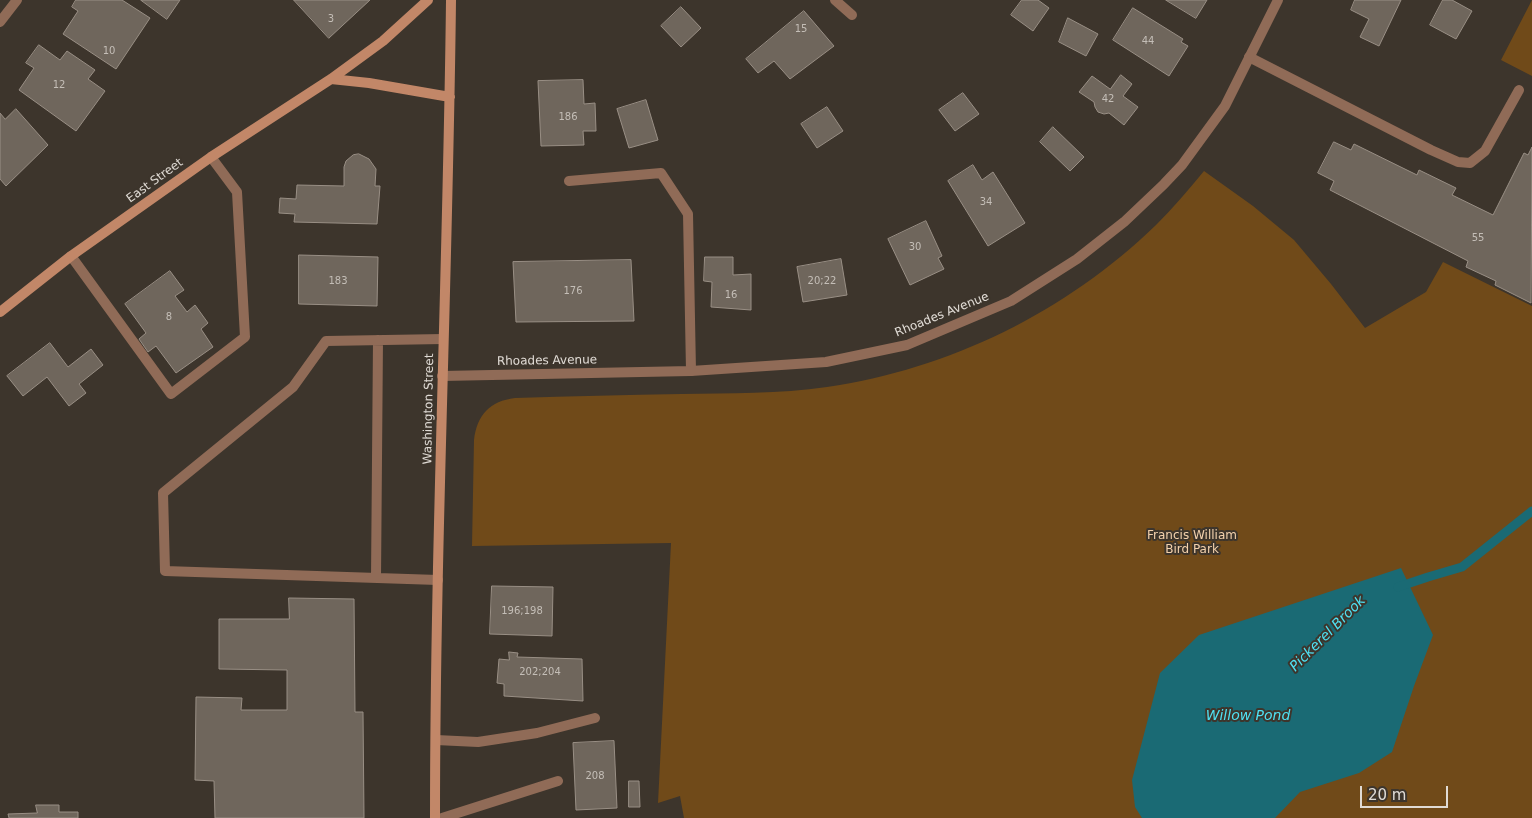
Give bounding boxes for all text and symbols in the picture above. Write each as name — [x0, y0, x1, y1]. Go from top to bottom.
house number: 3 — [328, 13, 334, 25]
house number: 15 — [795, 23, 807, 35]
house number: 44 — [1142, 35, 1154, 47]
house number: 10 — [103, 45, 115, 57]
house number: 12 — [53, 79, 65, 91]
house number: 42 — [1102, 93, 1114, 105]
house number: 186 — [558, 111, 578, 123]
street label: East Street — [124, 156, 186, 206]
house number: 34 — [980, 196, 992, 208]
house number: 55 — [1472, 232, 1484, 244]
house number: 30 — [909, 241, 921, 253]
house number: 183 — [328, 275, 348, 287]
house number: 20;22 — [808, 275, 836, 287]
house number: 176 — [563, 285, 583, 297]
house number: 16 — [725, 289, 737, 301]
street label: Rhoades Avenue — [893, 290, 991, 340]
house number: 8 — [166, 311, 172, 323]
street label: Washington Street — [421, 353, 437, 465]
street label: Rhoades Avenue — [497, 353, 597, 369]
park label: Francis William Bird Park — [1147, 529, 1237, 557]
water label: Pickerel Brook — [1287, 593, 1369, 675]
house number: 196;198 — [501, 605, 543, 617]
house number: 202;204 — [519, 666, 561, 678]
water label: Willow Pond — [1206, 708, 1290, 724]
house number: 208 — [585, 770, 605, 782]
scale bar — [1362, 776, 1450, 808]
text: 20 m — [1368, 786, 1406, 804]

